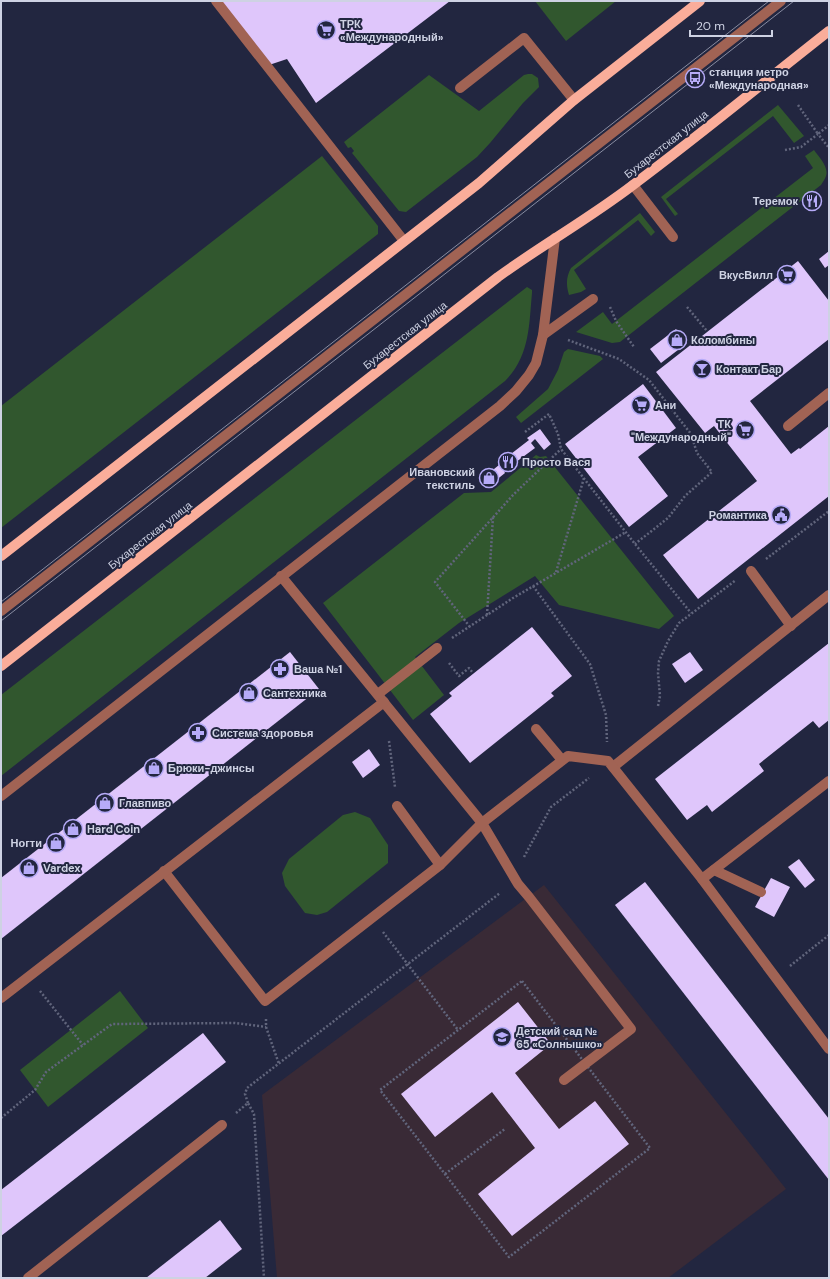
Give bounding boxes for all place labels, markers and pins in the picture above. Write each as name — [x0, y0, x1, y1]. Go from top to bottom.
place label: ТРК «Международный» — [340, 17, 444, 44]
supermarket icon: ТРК «Международный» — [315, 19, 337, 41]
place label: станция метро «Международная» — [709, 65, 809, 92]
bus stop icon: станция метро «Международная» — [684, 67, 706, 89]
restaurant icon: Теремок — [801, 190, 823, 212]
place label: Теремок — [753, 194, 798, 208]
supermarket icon: ВкусВилл — [776, 264, 798, 286]
place label: ВкусВилл — [719, 268, 773, 282]
shop icon: Коломбины — [666, 329, 688, 351]
place label: Коломбины — [691, 333, 755, 347]
bar icon: Контакт Бар — [691, 358, 713, 380]
place label: Контакт Бар — [716, 362, 782, 376]
supermarket icon: Ани — [630, 394, 652, 416]
place label: Ани — [655, 398, 676, 412]
place label: ТК "Международный" — [631, 417, 731, 444]
supermarket icon: ТК "Международный" — [734, 419, 756, 441]
restaurant icon: Просто Вася — [497, 451, 519, 473]
place label: Просто Вася — [522, 455, 590, 469]
place label: Ивановский текстиль — [409, 465, 475, 492]
shop icon: Ивановский текстиль — [478, 467, 500, 489]
public building icon: Романтика — [770, 504, 792, 526]
place label: Романтика — [709, 508, 768, 522]
pharmacy icon: Ваша №1 — [269, 658, 291, 680]
place label: Ваша №1 — [294, 662, 342, 676]
shop icon: Сантехника — [238, 682, 260, 704]
place label: Сантехника — [263, 686, 327, 700]
pharmacy icon: Система здоровья — [187, 722, 209, 744]
place label: Система здоровья — [212, 726, 313, 740]
shop icon: Брюки-джинсы — [143, 757, 165, 779]
place label: Брюки-джинсы — [168, 761, 254, 775]
shop icon: Главпиво — [94, 792, 116, 814]
place label: Главпиво — [119, 796, 172, 810]
shop icon: Hard Coin — [62, 818, 84, 840]
place label: Hard Coin — [87, 822, 140, 836]
shop icon: Ногти — [45, 832, 67, 854]
place label: Ногти — [11, 836, 42, 850]
shop icon: Vardex — [18, 857, 40, 879]
place label: Vardex — [43, 861, 81, 875]
place label: Детский сад № 65 «Солнышко» — [516, 1024, 602, 1051]
school or university icon: Детский сад № 65 «Солнышко» — [491, 1026, 513, 1048]

